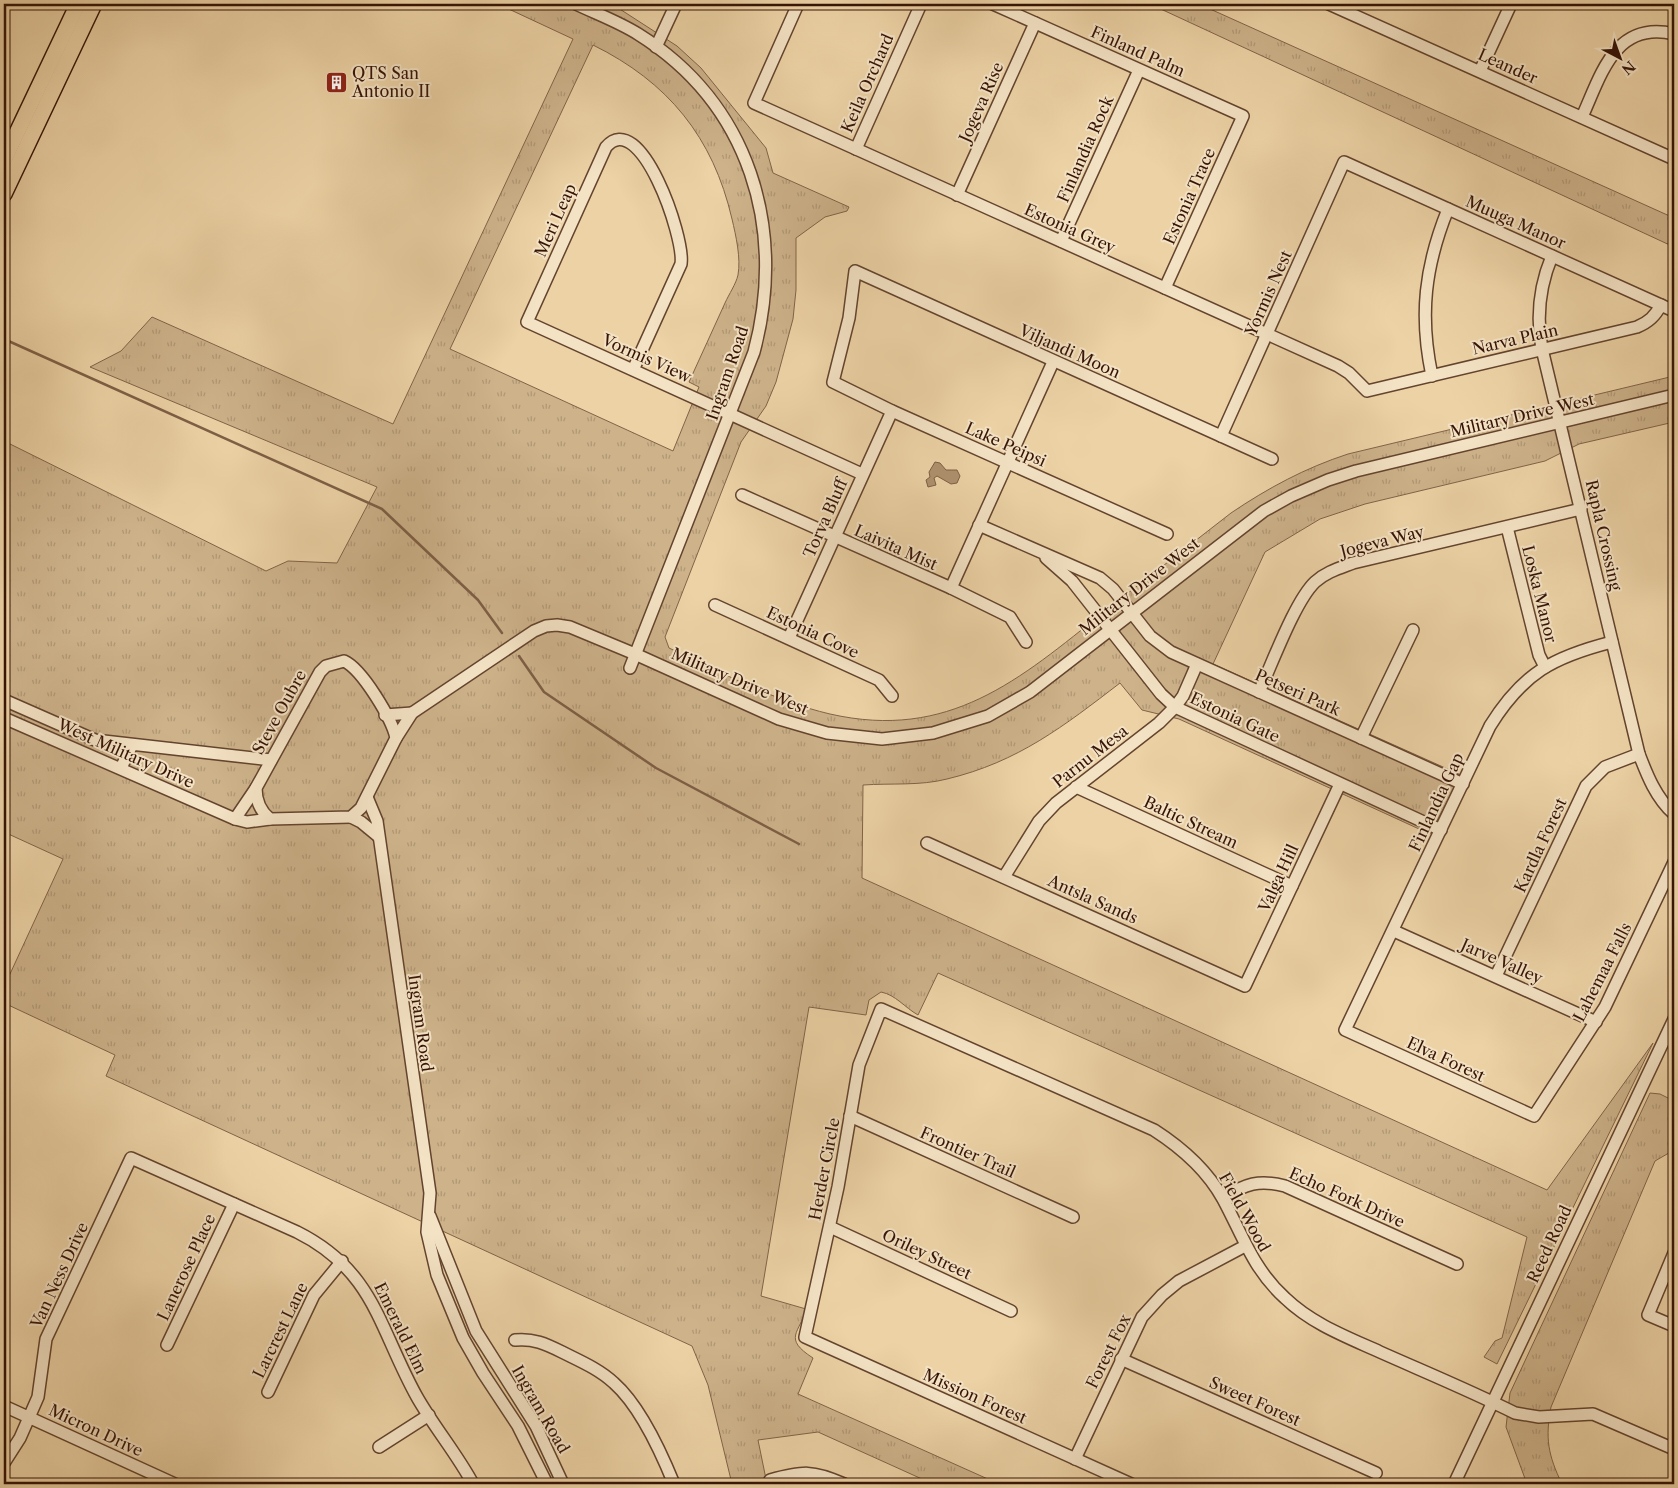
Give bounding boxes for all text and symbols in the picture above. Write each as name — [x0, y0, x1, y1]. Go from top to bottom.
street label: Finland Palm — [1088, 21, 1188, 81]
street label: Keila Orchard — [836, 30, 898, 136]
north arrow — [1596, 32, 1646, 82]
street label: Leander — [1475, 44, 1541, 88]
text: N — [1618, 57, 1639, 79]
street label: Jogeva Rise — [953, 59, 1008, 148]
place label: QTS San Antonio II — [351, 63, 430, 101]
building icon: QTS San Antonio II — [324, 70, 348, 94]
street label: Finlandia Rock — [1053, 92, 1118, 205]
street label: Estonia Trace — [1159, 144, 1219, 247]
street label: Meri Leap — [530, 180, 580, 260]
street label: Muuga Manor — [1463, 191, 1569, 253]
street label: Estonia Grey — [1021, 199, 1120, 257]
street label: Yormis Nest — [1240, 247, 1296, 340]
street label: Viljandi Moon — [1015, 319, 1124, 382]
street label: Narva Plain — [1470, 319, 1560, 359]
street label: Ingram Road — [702, 323, 753, 423]
street label: Vormis View — [598, 329, 695, 387]
street label: Military Drive West — [1448, 389, 1596, 441]
street label: Lake Peipsi — [962, 417, 1050, 471]
street label: Torva Bluff — [799, 474, 852, 561]
street label: Rapla Crossing — [1582, 478, 1627, 593]
street label: Laivita Mist — [851, 520, 941, 574]
street label: Jogeva Way — [1335, 521, 1427, 562]
street label: Military Drive West — [1075, 533, 1203, 639]
street label: Loska Manor — [1518, 543, 1562, 645]
street label: Estonia Cove — [764, 602, 862, 662]
street label: Military Drive West — [668, 643, 812, 719]
street label: Petseri Park — [1252, 664, 1344, 720]
street label: Steve Oubre — [248, 666, 310, 758]
street label: Estonia Gate — [1187, 687, 1283, 747]
street label: West Military Drive — [54, 713, 198, 792]
street label: Parnu Mesa — [1048, 720, 1132, 792]
street label: Finlandia Gap — [1404, 749, 1468, 855]
street label: Baltic Stream — [1141, 791, 1241, 853]
street label: Kardla Forest — [1509, 794, 1571, 895]
street label: Valga Hill — [1253, 841, 1302, 916]
street label: Antsla Sands — [1044, 870, 1141, 928]
street label: Lahemaa Falls — [1568, 919, 1636, 1025]
street label: Jarve Valley — [1455, 933, 1547, 988]
street label: Ingram Road — [404, 973, 438, 1073]
street label: Elva Forest — [1404, 1032, 1489, 1086]
street label: Herder Circle — [804, 1116, 844, 1222]
street label: Frontier Trail — [917, 1122, 1019, 1182]
street label: Echo Fork Drive — [1286, 1163, 1408, 1231]
street label: Field Wood — [1215, 1169, 1275, 1255]
street label: Reed Road — [1522, 1202, 1576, 1286]
street label: Lanerose Place — [153, 1210, 219, 1324]
street label: Van Ness Drive — [25, 1219, 92, 1332]
street label: Oriley Street — [879, 1225, 975, 1284]
street label: Larcrest Lane — [248, 1279, 312, 1381]
street label: Emerald Elm — [370, 1279, 432, 1377]
street label: Forest Fox — [1081, 1310, 1135, 1391]
street label: Ingram Road — [508, 1361, 574, 1457]
street label: Mission Forest — [920, 1364, 1030, 1428]
street label: Sweet Forest — [1206, 1372, 1304, 1430]
street label: Micron Drive — [46, 1399, 146, 1461]

